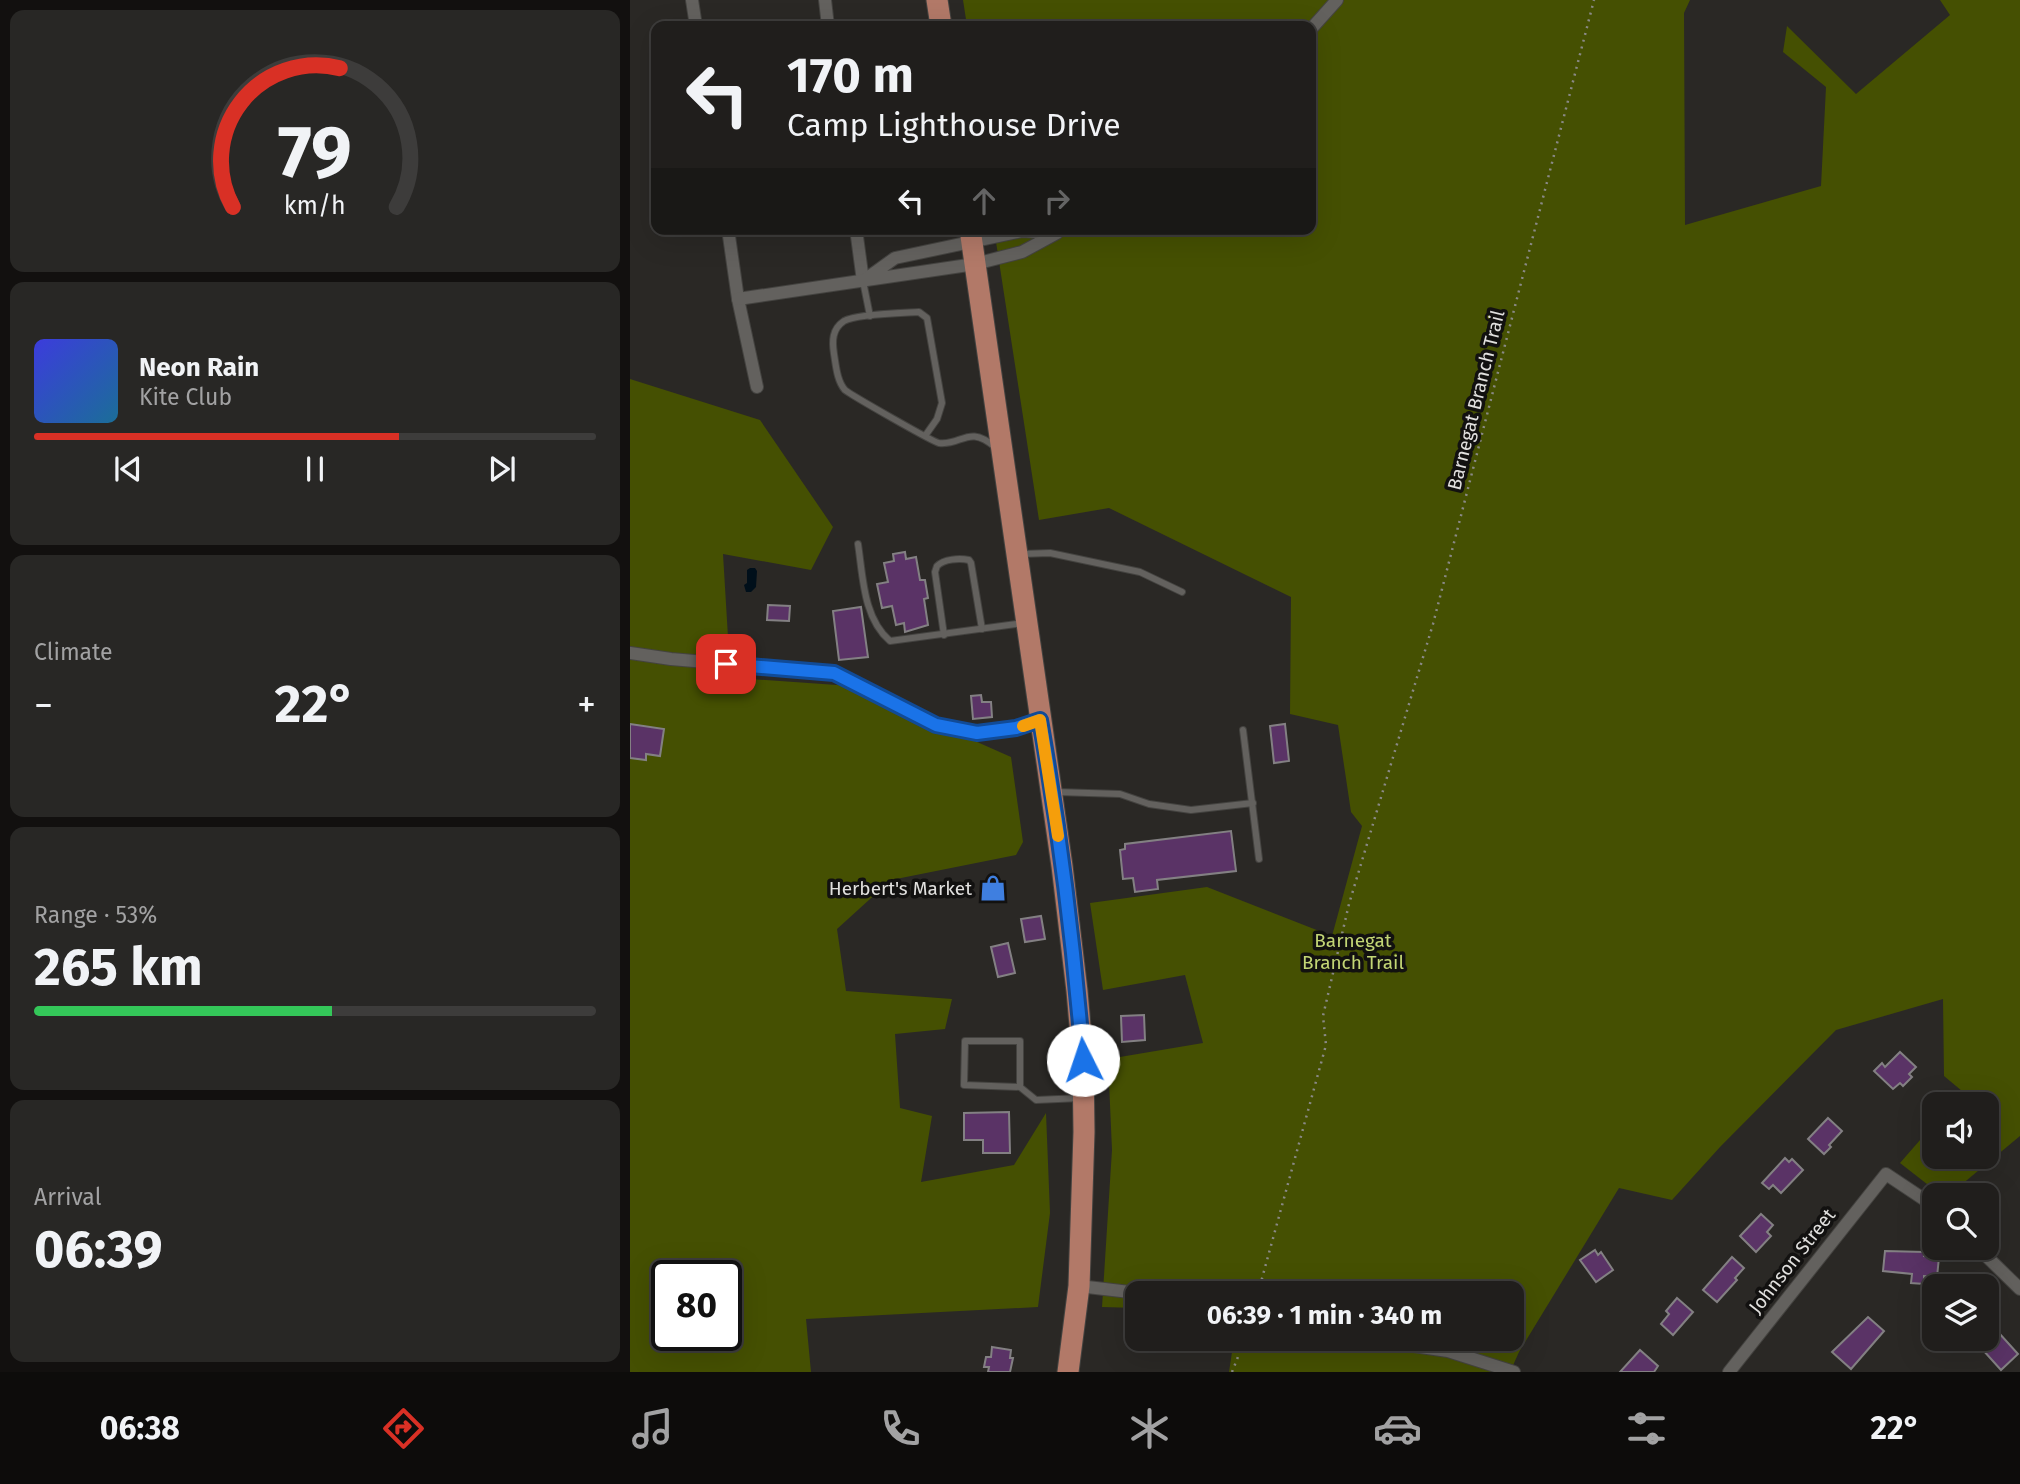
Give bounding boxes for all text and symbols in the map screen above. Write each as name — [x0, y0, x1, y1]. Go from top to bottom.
text: 170 m — [787, 46, 914, 105]
icon: left — [672, 49, 763, 140]
text: Camp Lighthouse Drive — [787, 106, 1121, 144]
text: 79 — [278, 110, 352, 197]
icon: left — [892, 182, 930, 220]
icon: ahead — [965, 182, 1003, 220]
icon: right — [1038, 182, 1076, 220]
text: km/h — [284, 191, 346, 221]
street label: Barnegat Branch Trail — [1443, 307, 1510, 492]
text: Neon Rain — [139, 352, 259, 383]
text: Kite Club — [139, 383, 232, 411]
icon: previous — [109, 450, 147, 488]
icon: pause — [296, 450, 334, 488]
icon: next — [483, 450, 521, 488]
pin — [696, 634, 756, 694]
text: Climate — [34, 638, 113, 666]
icon: arrive — [707, 645, 745, 683]
text: 22° — [275, 673, 355, 736]
text: − — [34, 682, 53, 728]
text: + — [577, 682, 596, 728]
shop icon: Herbert's Market — [978, 873, 1008, 903]
place label: Herbert's Market — [829, 877, 972, 900]
text: Range · 53% — [34, 901, 157, 929]
park label: Barnegat Branch Trail — [1302, 929, 1404, 974]
text: 265 km — [34, 936, 203, 999]
position arrow — [1046, 1023, 1120, 1097]
map controls — [1922, 1092, 1999, 1351]
button: sound — [1922, 1092, 1999, 1169]
text: Arrival — [34, 1183, 101, 1211]
button: search — [1922, 1183, 1999, 1260]
street label: Johnson Street — [1744, 1204, 1840, 1318]
text: 06:39 — [34, 1218, 163, 1281]
speed limit sign: 80 — [651, 1260, 742, 1351]
button: layers — [1922, 1274, 1999, 1351]
text: 06:39 · 1 min · 340 m — [1207, 1300, 1442, 1331]
icon: directions — [379, 1404, 428, 1453]
icon: music — [628, 1404, 677, 1453]
icon: phone — [876, 1404, 925, 1453]
icon: climate — [1125, 1404, 1174, 1453]
icon: car — [1373, 1404, 1422, 1453]
icon: filters — [1622, 1404, 1671, 1453]
text: 06:38 — [100, 1409, 180, 1447]
text: 22° — [1870, 1409, 1920, 1447]

